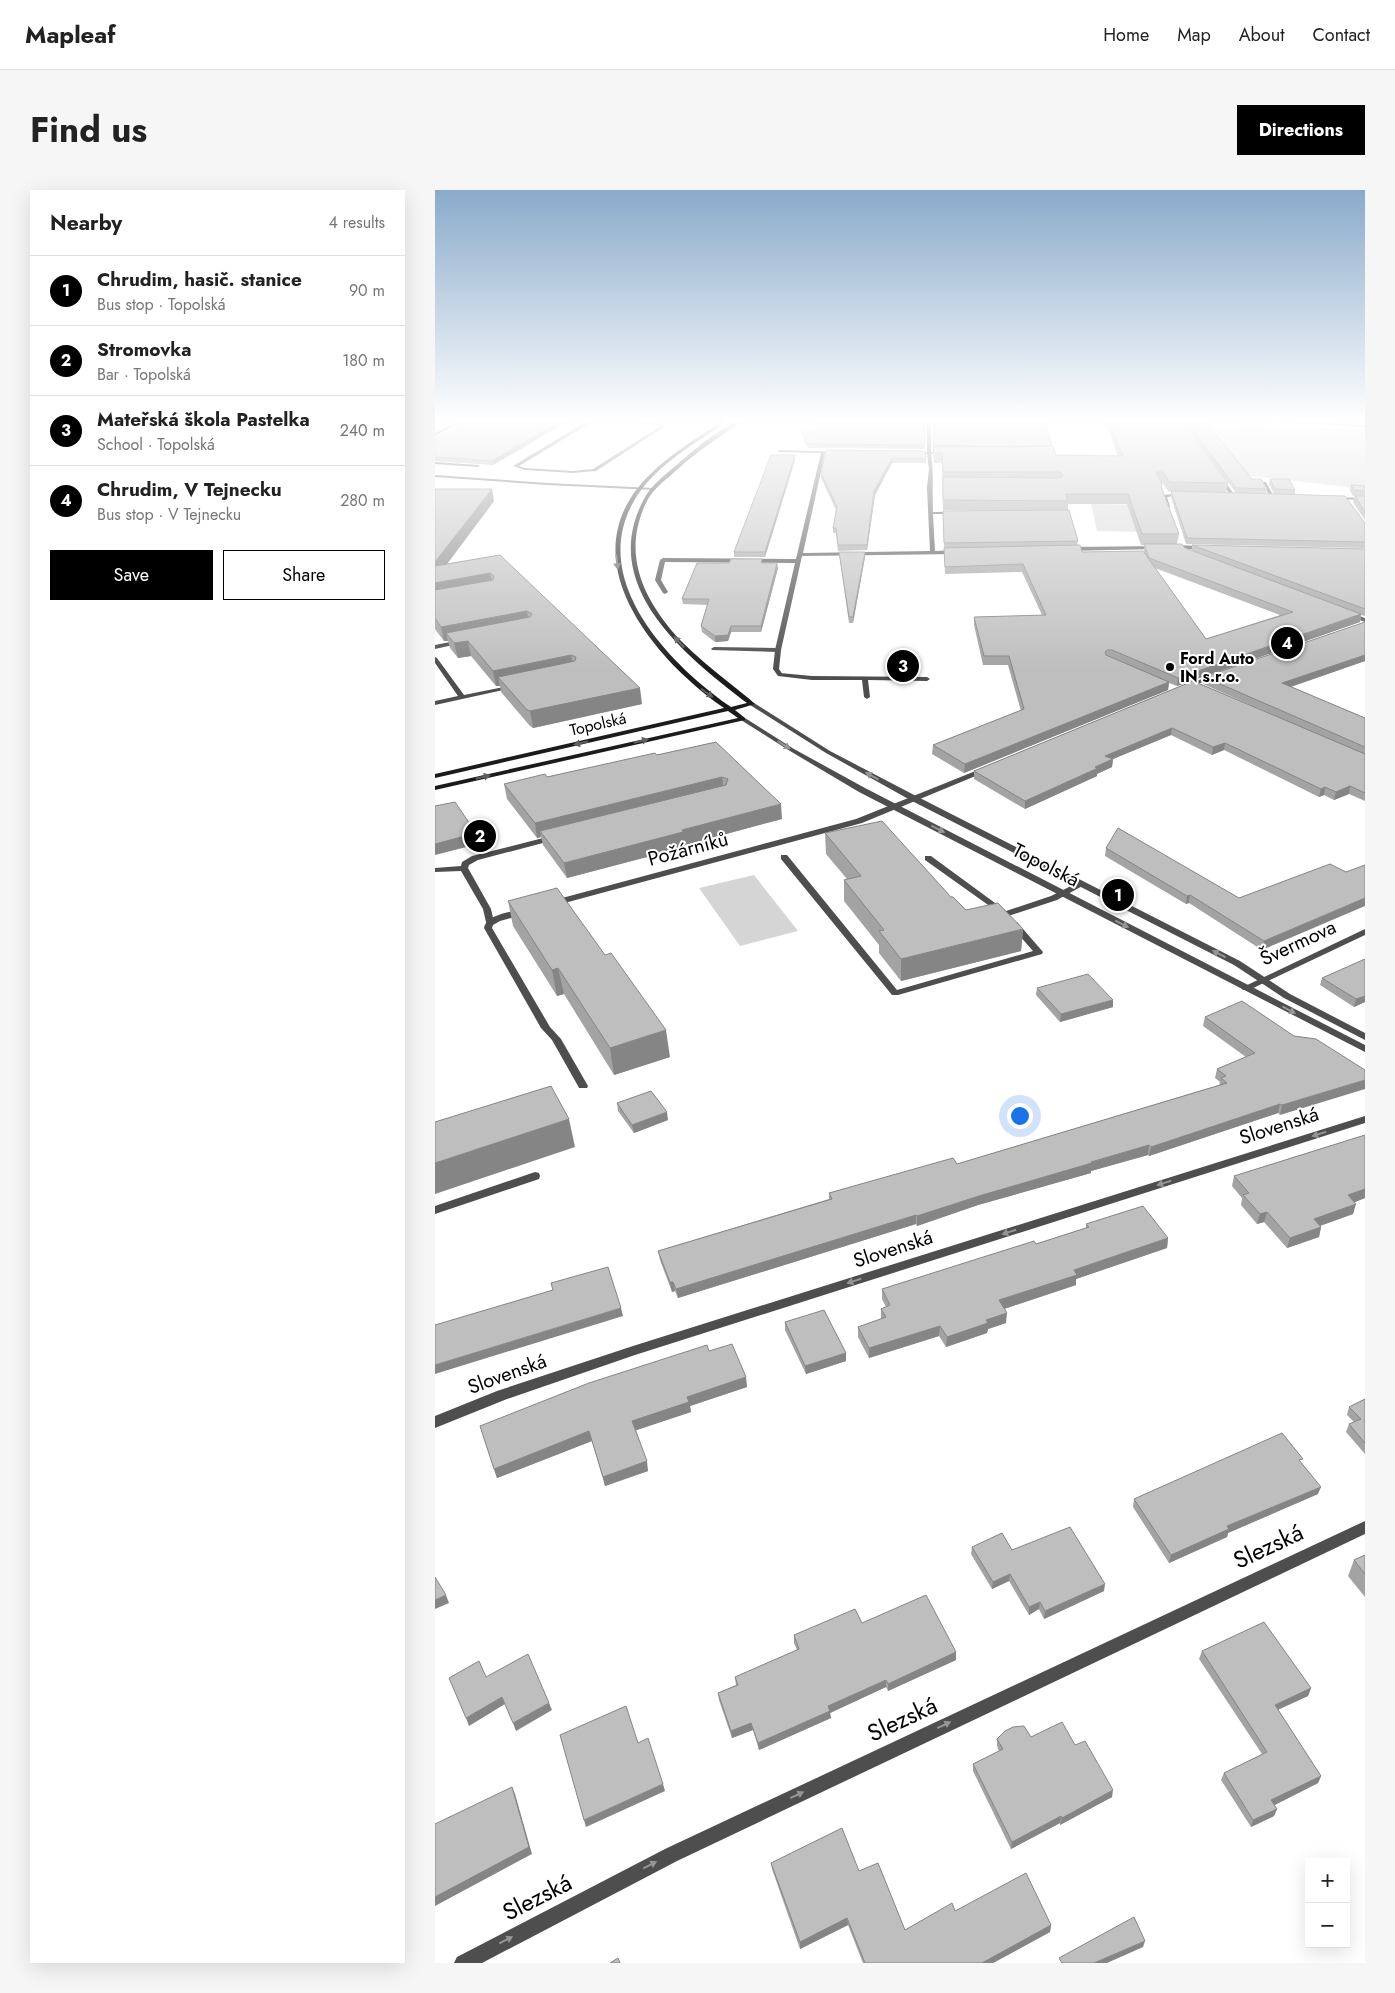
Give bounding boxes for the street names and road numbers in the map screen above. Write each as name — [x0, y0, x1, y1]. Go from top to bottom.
street label: Topolská — [567, 706, 629, 742]
street label: Požárníků — [645, 824, 731, 874]
street label: Topolská — [1007, 836, 1085, 894]
street label: Švermova — [1255, 913, 1341, 973]
street label: Slovenská — [1236, 1100, 1322, 1152]
street label: Slovenská — [850, 1223, 936, 1275]
street label: Slovenská — [463, 1346, 551, 1402]
street label: Slezská — [1227, 1515, 1309, 1577]
street label: Slezská — [861, 1688, 943, 1750]
street label: Slezská — [496, 1865, 578, 1929]

